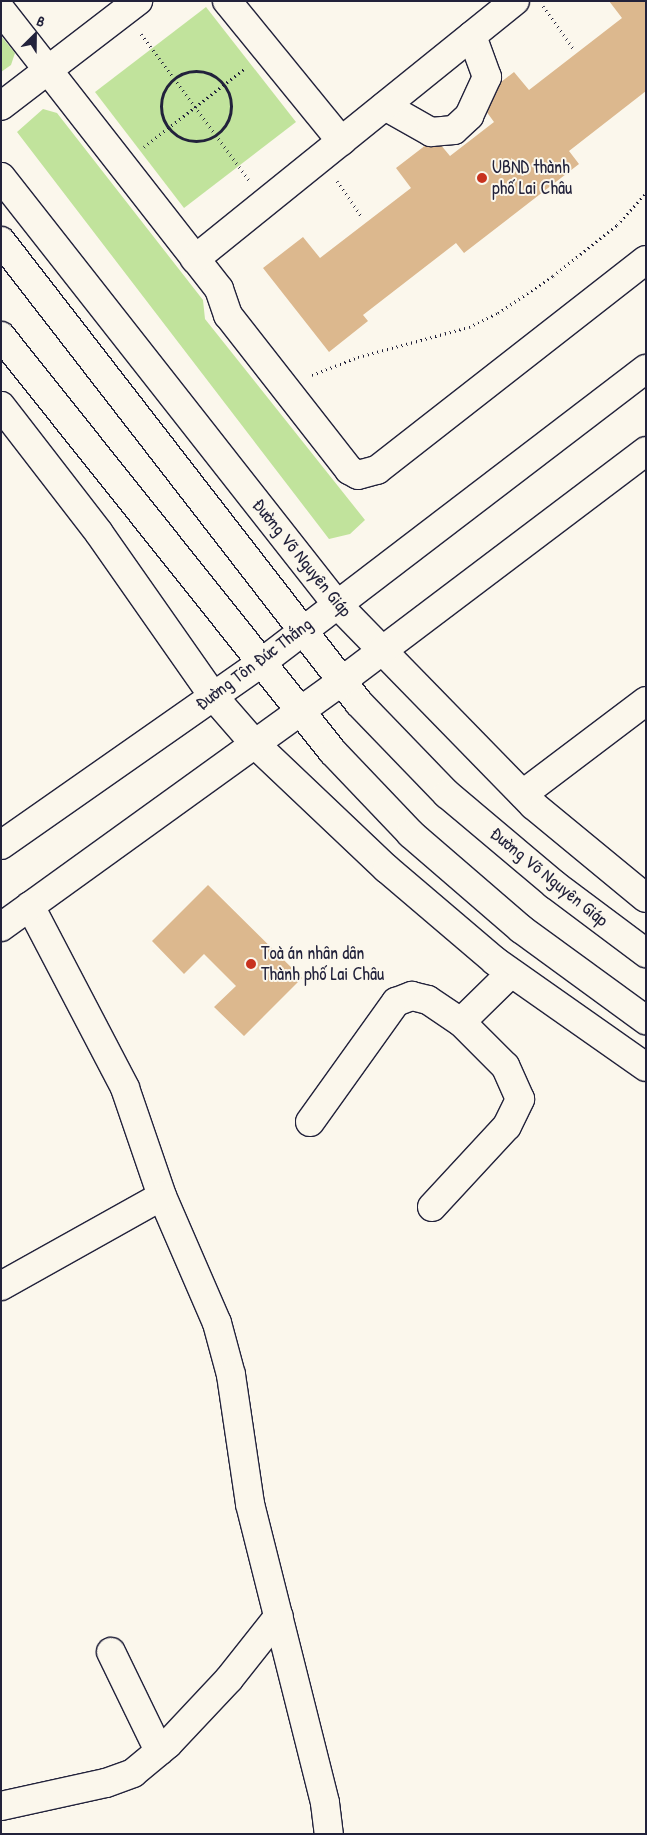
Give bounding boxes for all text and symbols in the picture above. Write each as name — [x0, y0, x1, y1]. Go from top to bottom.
north arrow — [10, 10, 60, 60]
text: B — [34, 11, 48, 31]
place label: UBND thành phố Lai Châu — [492, 157, 572, 200]
marker: UBND thành phố Lai Châu — [476, 172, 488, 184]
street label: Đường Võ Nguyên Giáp — [248, 495, 356, 621]
street label: Đường Tôn Đức Thắng — [192, 613, 316, 715]
street label: Đường Võ Nguyên Giáp — [486, 823, 612, 931]
place label: Toà án nhân dân Thành phố Lai Châu — [261, 943, 384, 986]
marker: Toà án nhân dân Thành phố Lai Châu — [245, 958, 257, 970]

